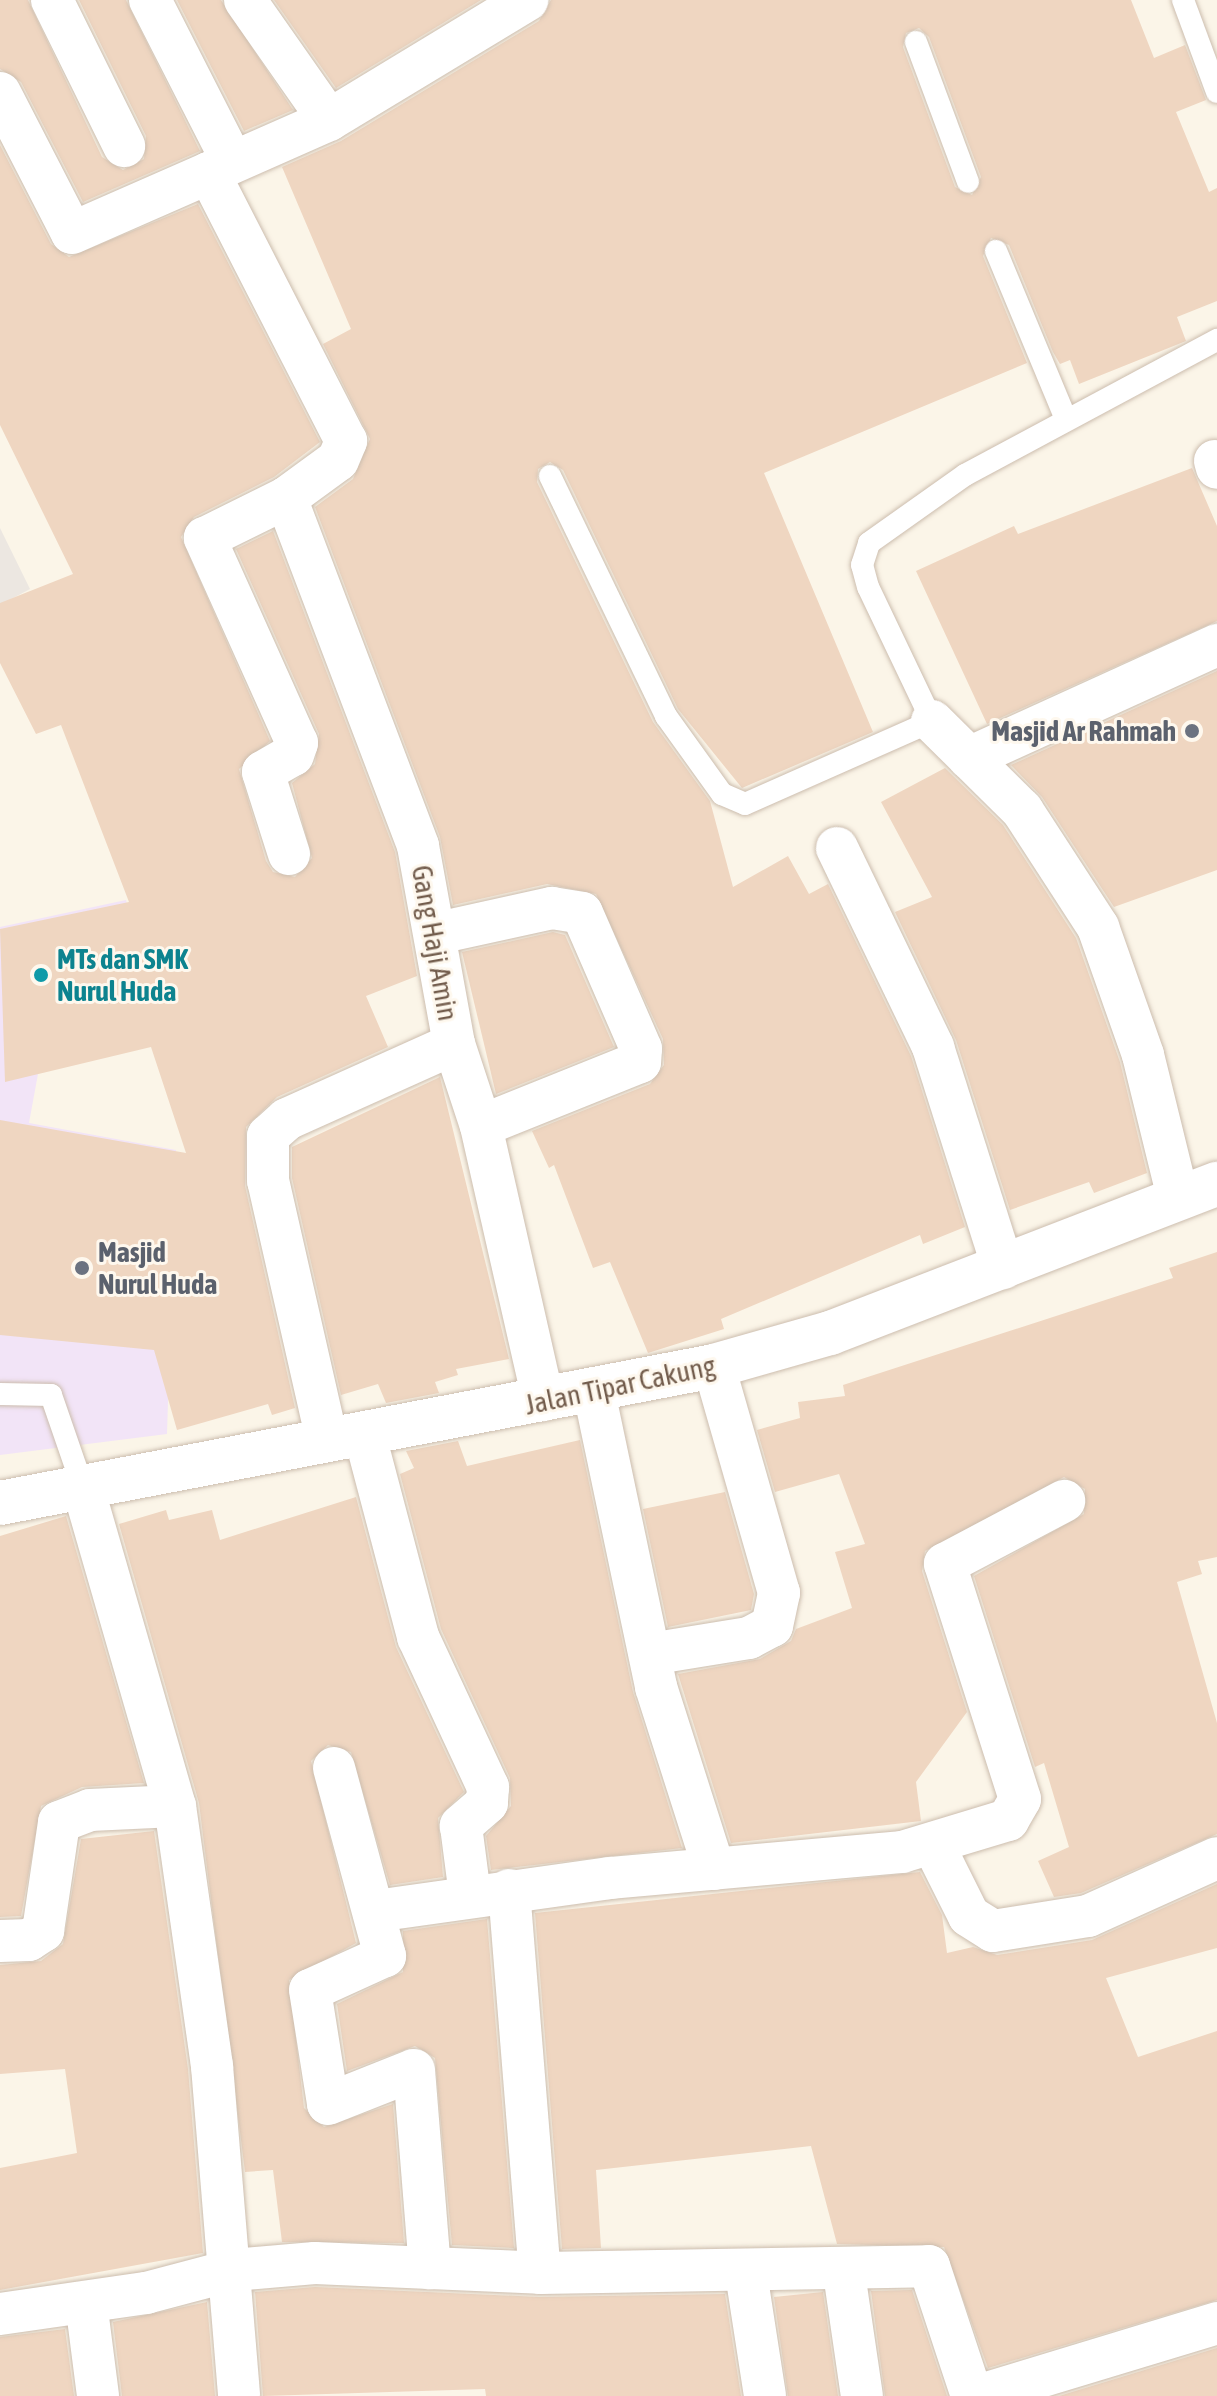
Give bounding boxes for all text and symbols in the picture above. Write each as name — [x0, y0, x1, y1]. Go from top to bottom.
place label: Masjid Ar Rahmah — [991, 714, 1176, 748]
marker: Masjid Ar Rahmah — [1183, 722, 1201, 740]
street label: Gang Haji Amin — [405, 863, 465, 1023]
place label: MTs dan SMK Nurul Huda — [57, 942, 188, 1008]
marker: MTs dan SMK Nurul Huda — [32, 966, 50, 984]
place label: Masjid Nurul Huda — [98, 1235, 217, 1301]
marker: Masjid Nurul Huda — [73, 1259, 91, 1277]
street label: Jalan Tipar Cakung — [522, 1348, 718, 1422]

